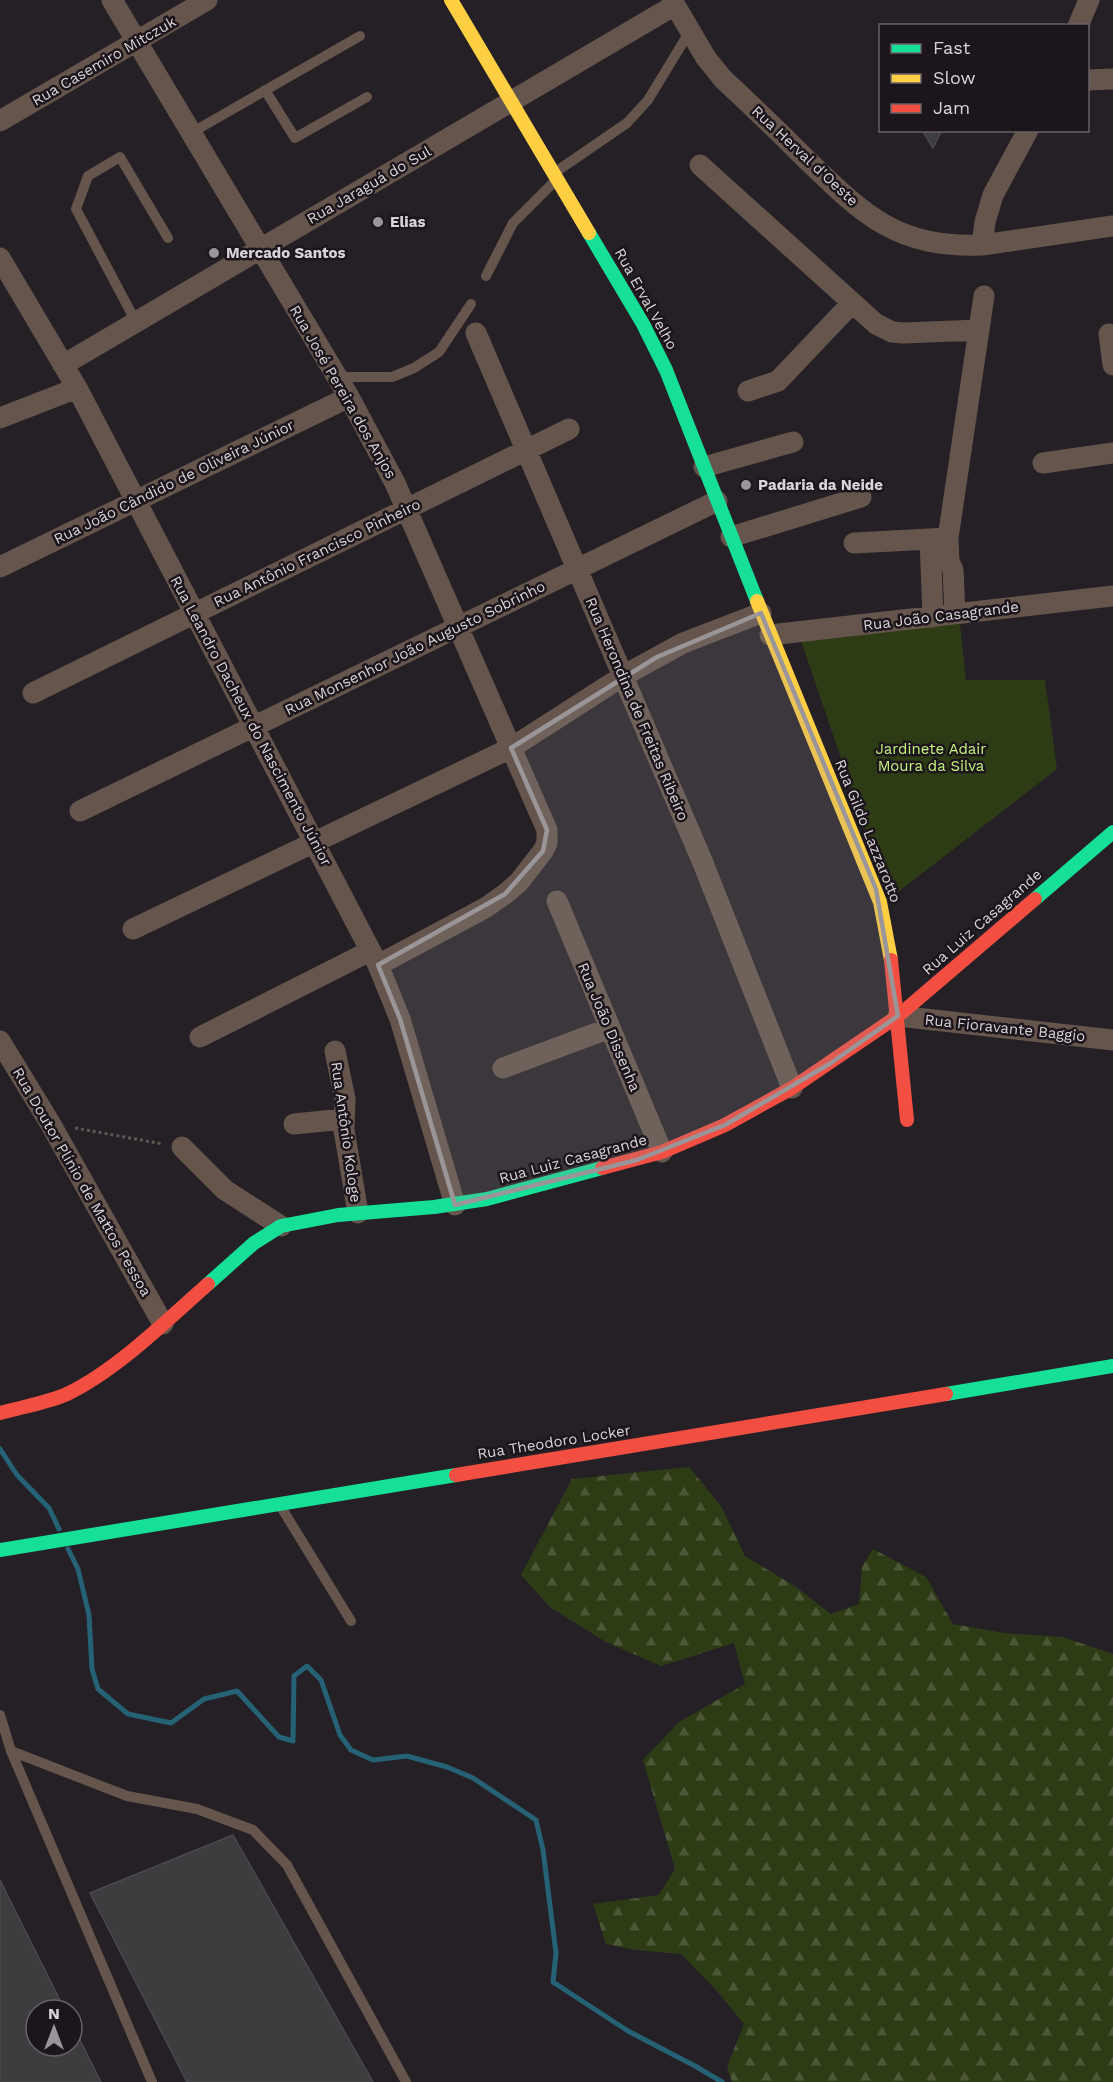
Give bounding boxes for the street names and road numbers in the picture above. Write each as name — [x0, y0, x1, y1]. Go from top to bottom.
street label: Rua Casemiro Mitczuk — [29, 12, 180, 110]
street label: Rua Herval d'Oeste — [748, 102, 862, 210]
street label: Rua Jaraguá do Sul — [304, 142, 435, 228]
street label: Rua Erval Velho — [611, 245, 681, 353]
street label: Rua José Pereira dos Anjos — [286, 302, 400, 482]
street label: Rua João Cândido de Oliveira Júnior — [51, 416, 297, 548]
street label: Rua Antônio Francisco Pinheiro — [211, 495, 423, 611]
street label: Rua Leandro Dacheux do Nascimento Júnior — [167, 573, 335, 869]
street label: Rua Monsenhor João Augusto Sobrinho — [282, 577, 548, 719]
street label: Rua Herondina de Freitas Ribeiro — [582, 595, 692, 823]
street label: Rua João Casagrande — [862, 598, 1020, 634]
street label: Rua Gildo Lazzarotto — [831, 757, 905, 905]
street label: Rua Luiz Casagrande — [919, 865, 1045, 979]
street label: Rua João Dissenha — [574, 960, 644, 1095]
street label: Rua Fioravante Baggio — [924, 1011, 1086, 1045]
street label: Rua Antônio Kologe — [327, 1060, 365, 1204]
street label: Rua Doutor Plínio de Mattos Pessoa — [9, 1064, 155, 1300]
street label: Rua Luiz Casagrande — [497, 1131, 649, 1187]
street label: Rua Theodoro Locker — [476, 1421, 632, 1463]

